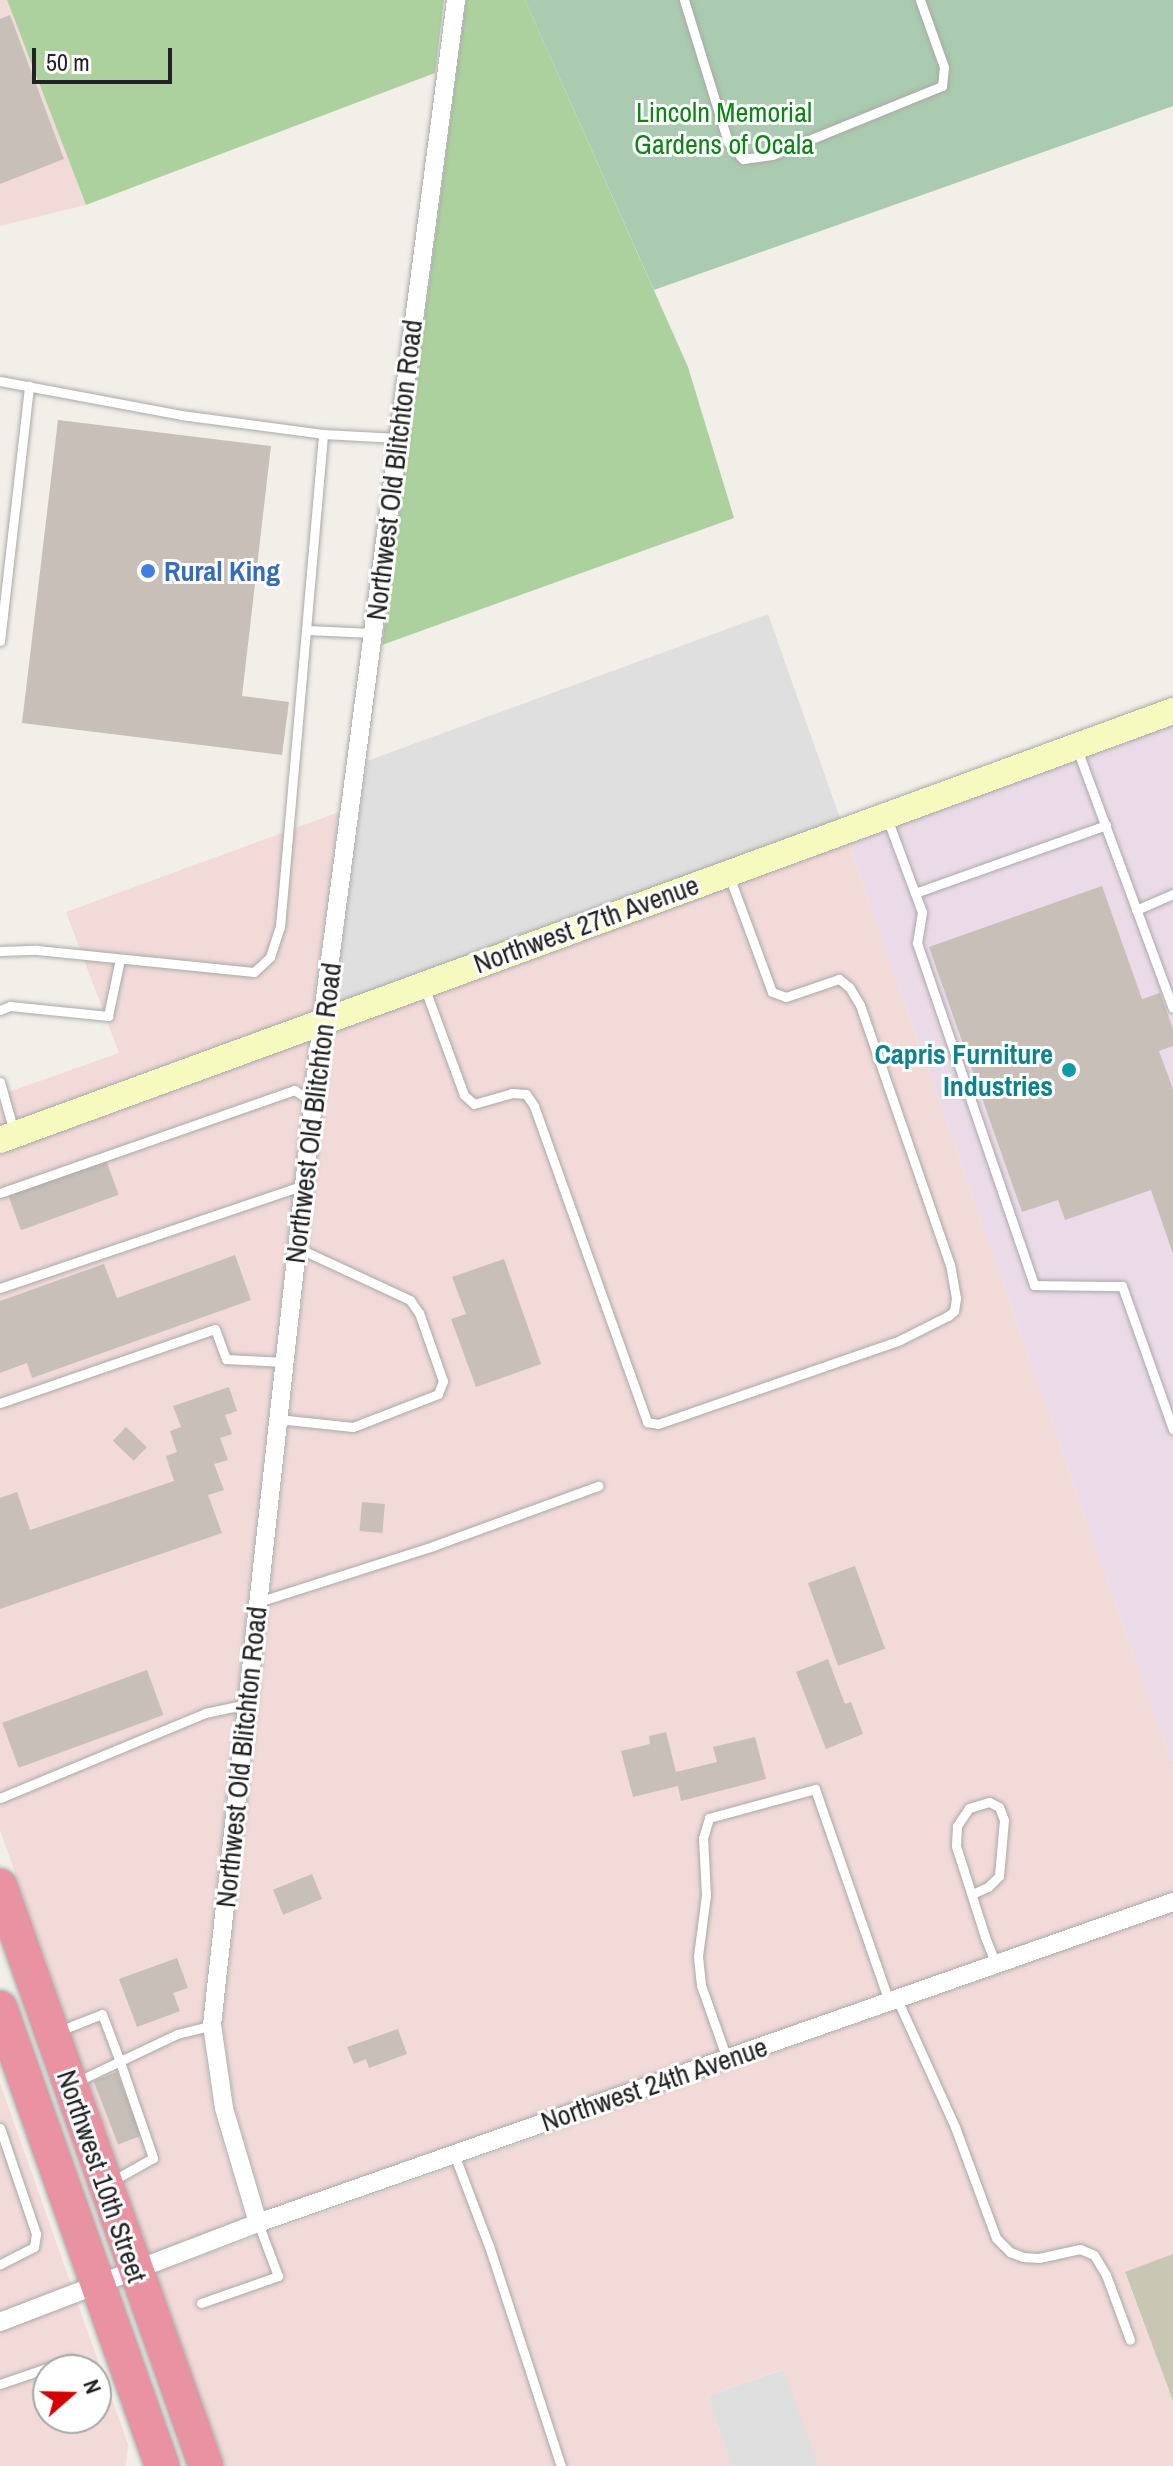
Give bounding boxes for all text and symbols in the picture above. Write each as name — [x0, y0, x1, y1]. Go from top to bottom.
scale bar — [36, 32, 176, 82]
text: 50 m — [46, 46, 90, 78]
park label: Lincoln Memorial Gardens of Ocala — [634, 95, 814, 161]
street label: Northwest Old Blitchton Road — [359, 318, 429, 622]
place label: Rural King — [164, 554, 280, 588]
marker: Rural King — [139, 562, 157, 580]
street label: Northwest 27th Avenue — [468, 867, 704, 981]
street label: Northwest Old Blitchton Road — [278, 961, 348, 1265]
place label: Capris Furniture Industries — [874, 1037, 1053, 1103]
marker: Capris Furniture Industries — [1060, 1061, 1078, 1079]
street label: Northwest Old Blitchton Road — [208, 1605, 274, 1909]
street label: Northwest 24th Avenue — [536, 2029, 772, 2139]
street label: Northwest 10th Street — [50, 2066, 154, 2286]
north arrow — [32, 2354, 112, 2434]
text: N — [76, 2375, 109, 2398]

